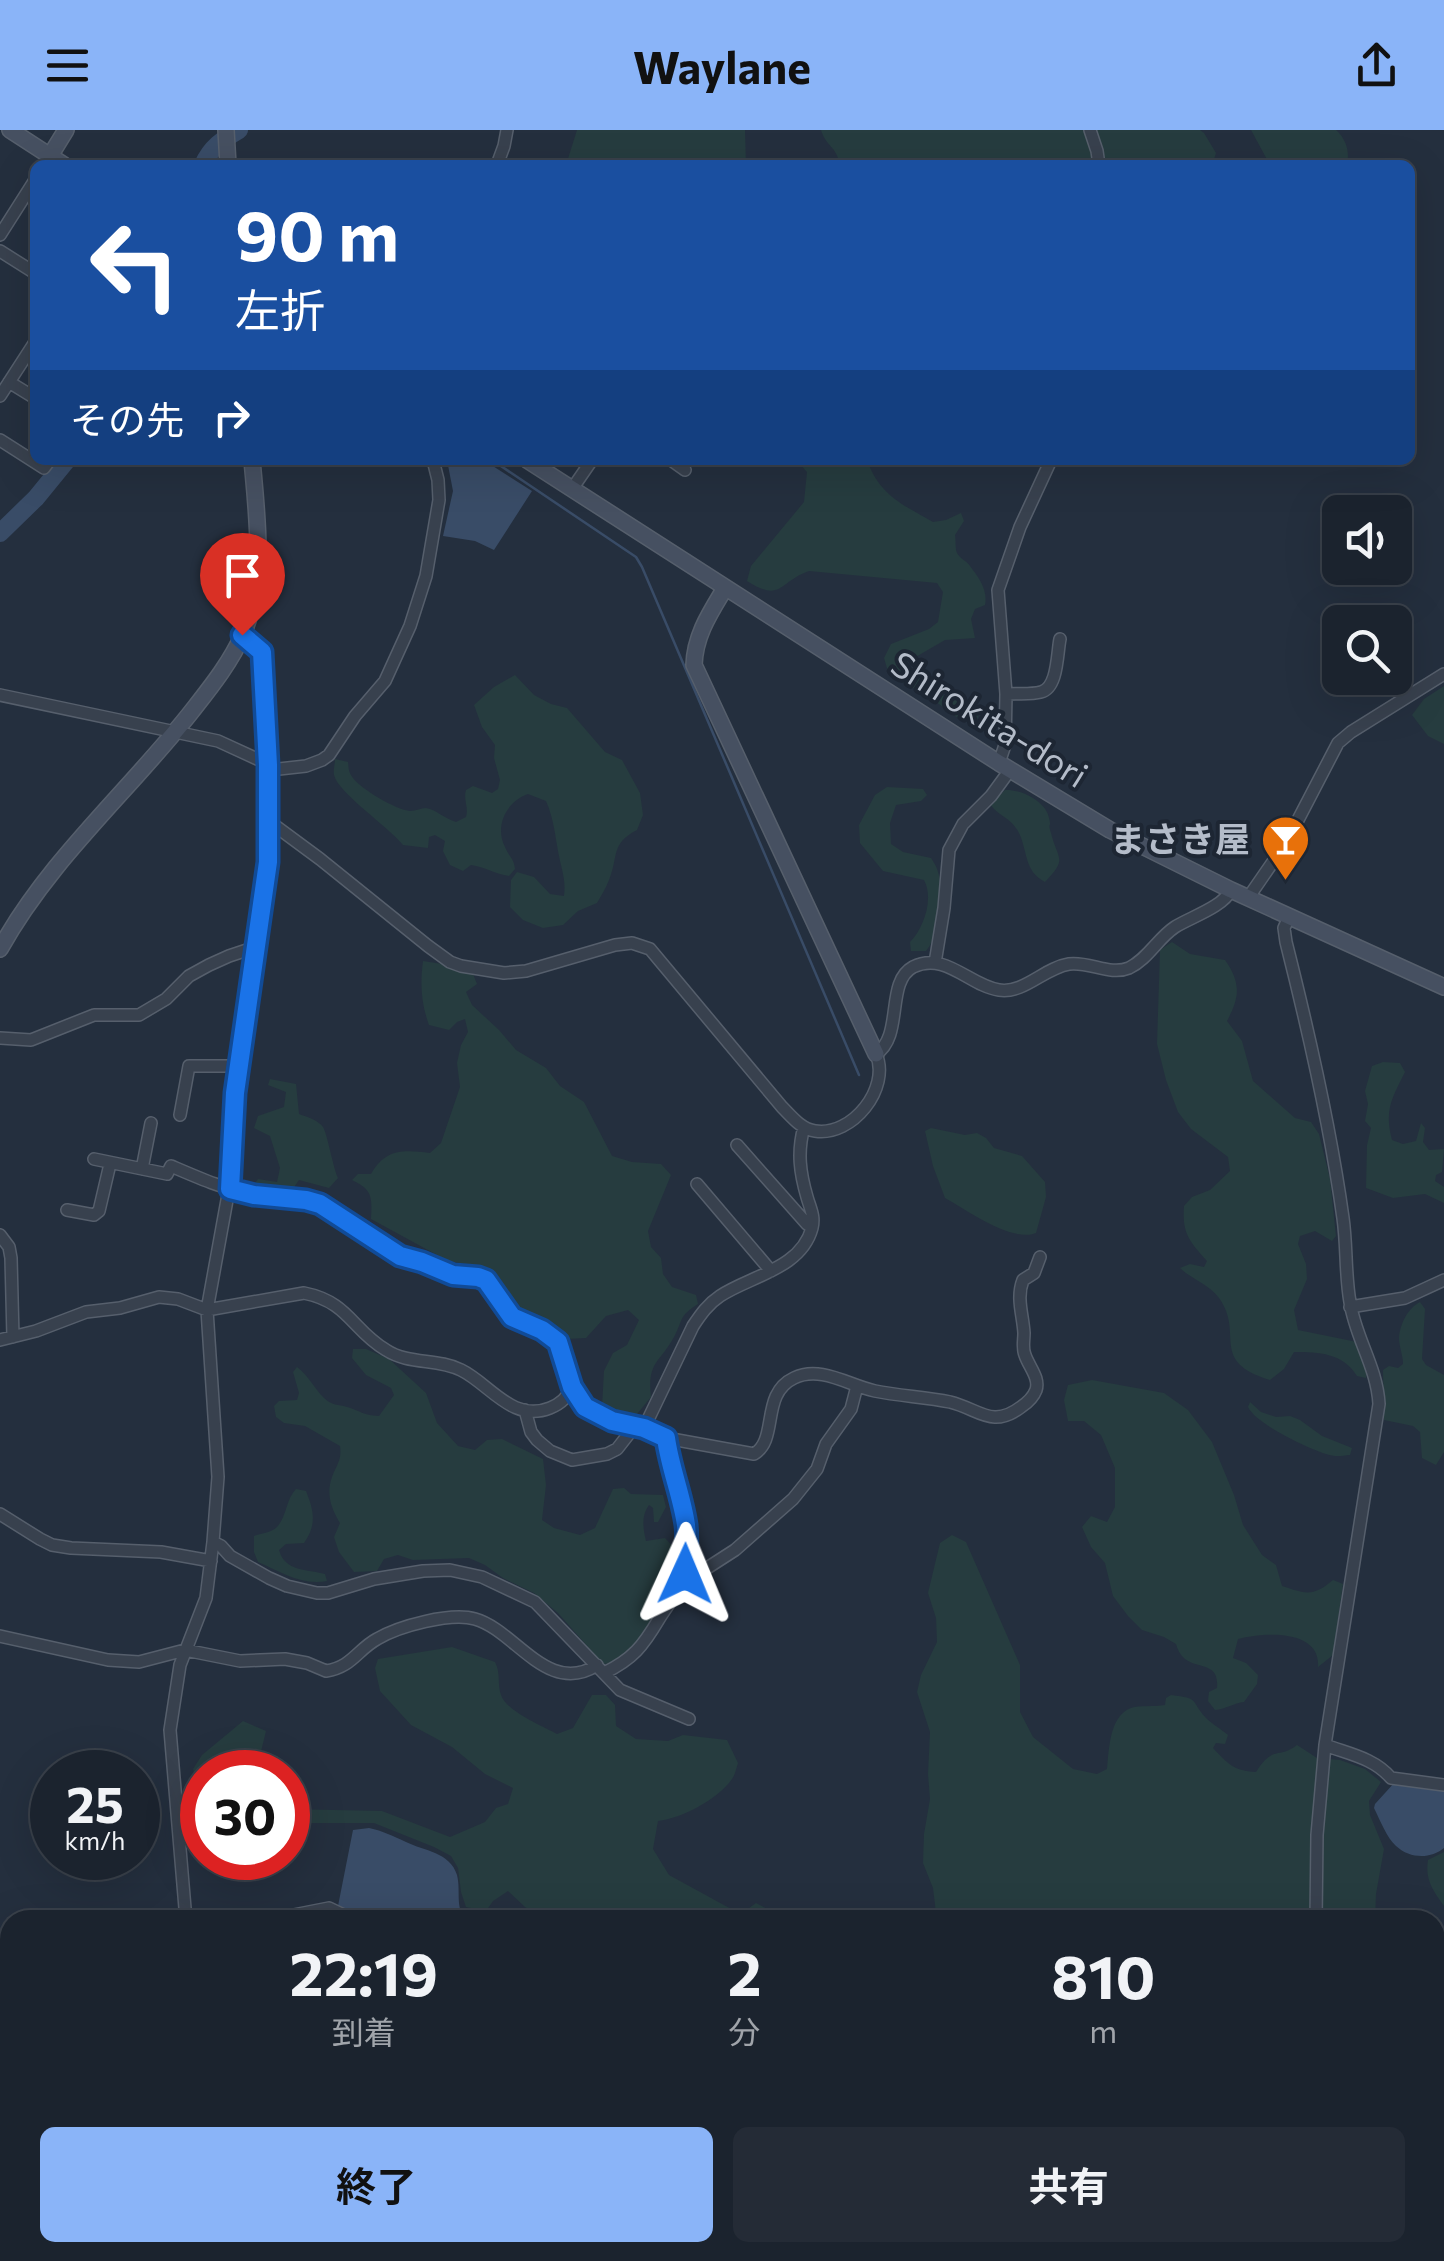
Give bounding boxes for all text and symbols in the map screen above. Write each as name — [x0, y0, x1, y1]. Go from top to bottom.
icon: menu — [40, 38, 95, 93]
text: Waylane — [633, 38, 811, 93]
icon: share — [1349, 38, 1404, 93]
text: 90 m — [235, 190, 399, 275]
icon: left — [70, 200, 200, 330]
text: 左折 — [235, 281, 325, 336]
icon: right — [204, 390, 259, 445]
text: その先 — [70, 395, 184, 442]
map controls — [1322, 495, 1412, 695]
button: sound — [1322, 495, 1412, 585]
pin — [200, 533, 285, 636]
icon: arrive — [215, 548, 270, 603]
button: search — [1322, 605, 1412, 695]
street label: Shirokita-dori — [884, 640, 1096, 795]
bar icon: まさき屋 — [1259, 814, 1311, 882]
place label: まさき屋 — [1110, 816, 1250, 859]
position arrow — [633, 1522, 737, 1626]
speed limit sign: 30 — [180, 1750, 310, 1880]
text: 25 — [66, 1772, 124, 1833]
text: km/h — [65, 1825, 125, 1855]
text: 22:19 — [290, 1935, 438, 2008]
text: 2 — [728, 1935, 762, 2008]
text: 810 — [1051, 1938, 1155, 2011]
text: m — [1089, 2010, 1117, 2050]
text: 到着 — [332, 2011, 396, 2051]
text: 分 — [729, 2011, 761, 2051]
button: 終了 — [40, 2127, 713, 2242]
button: 共有 — [733, 2127, 1405, 2242]

